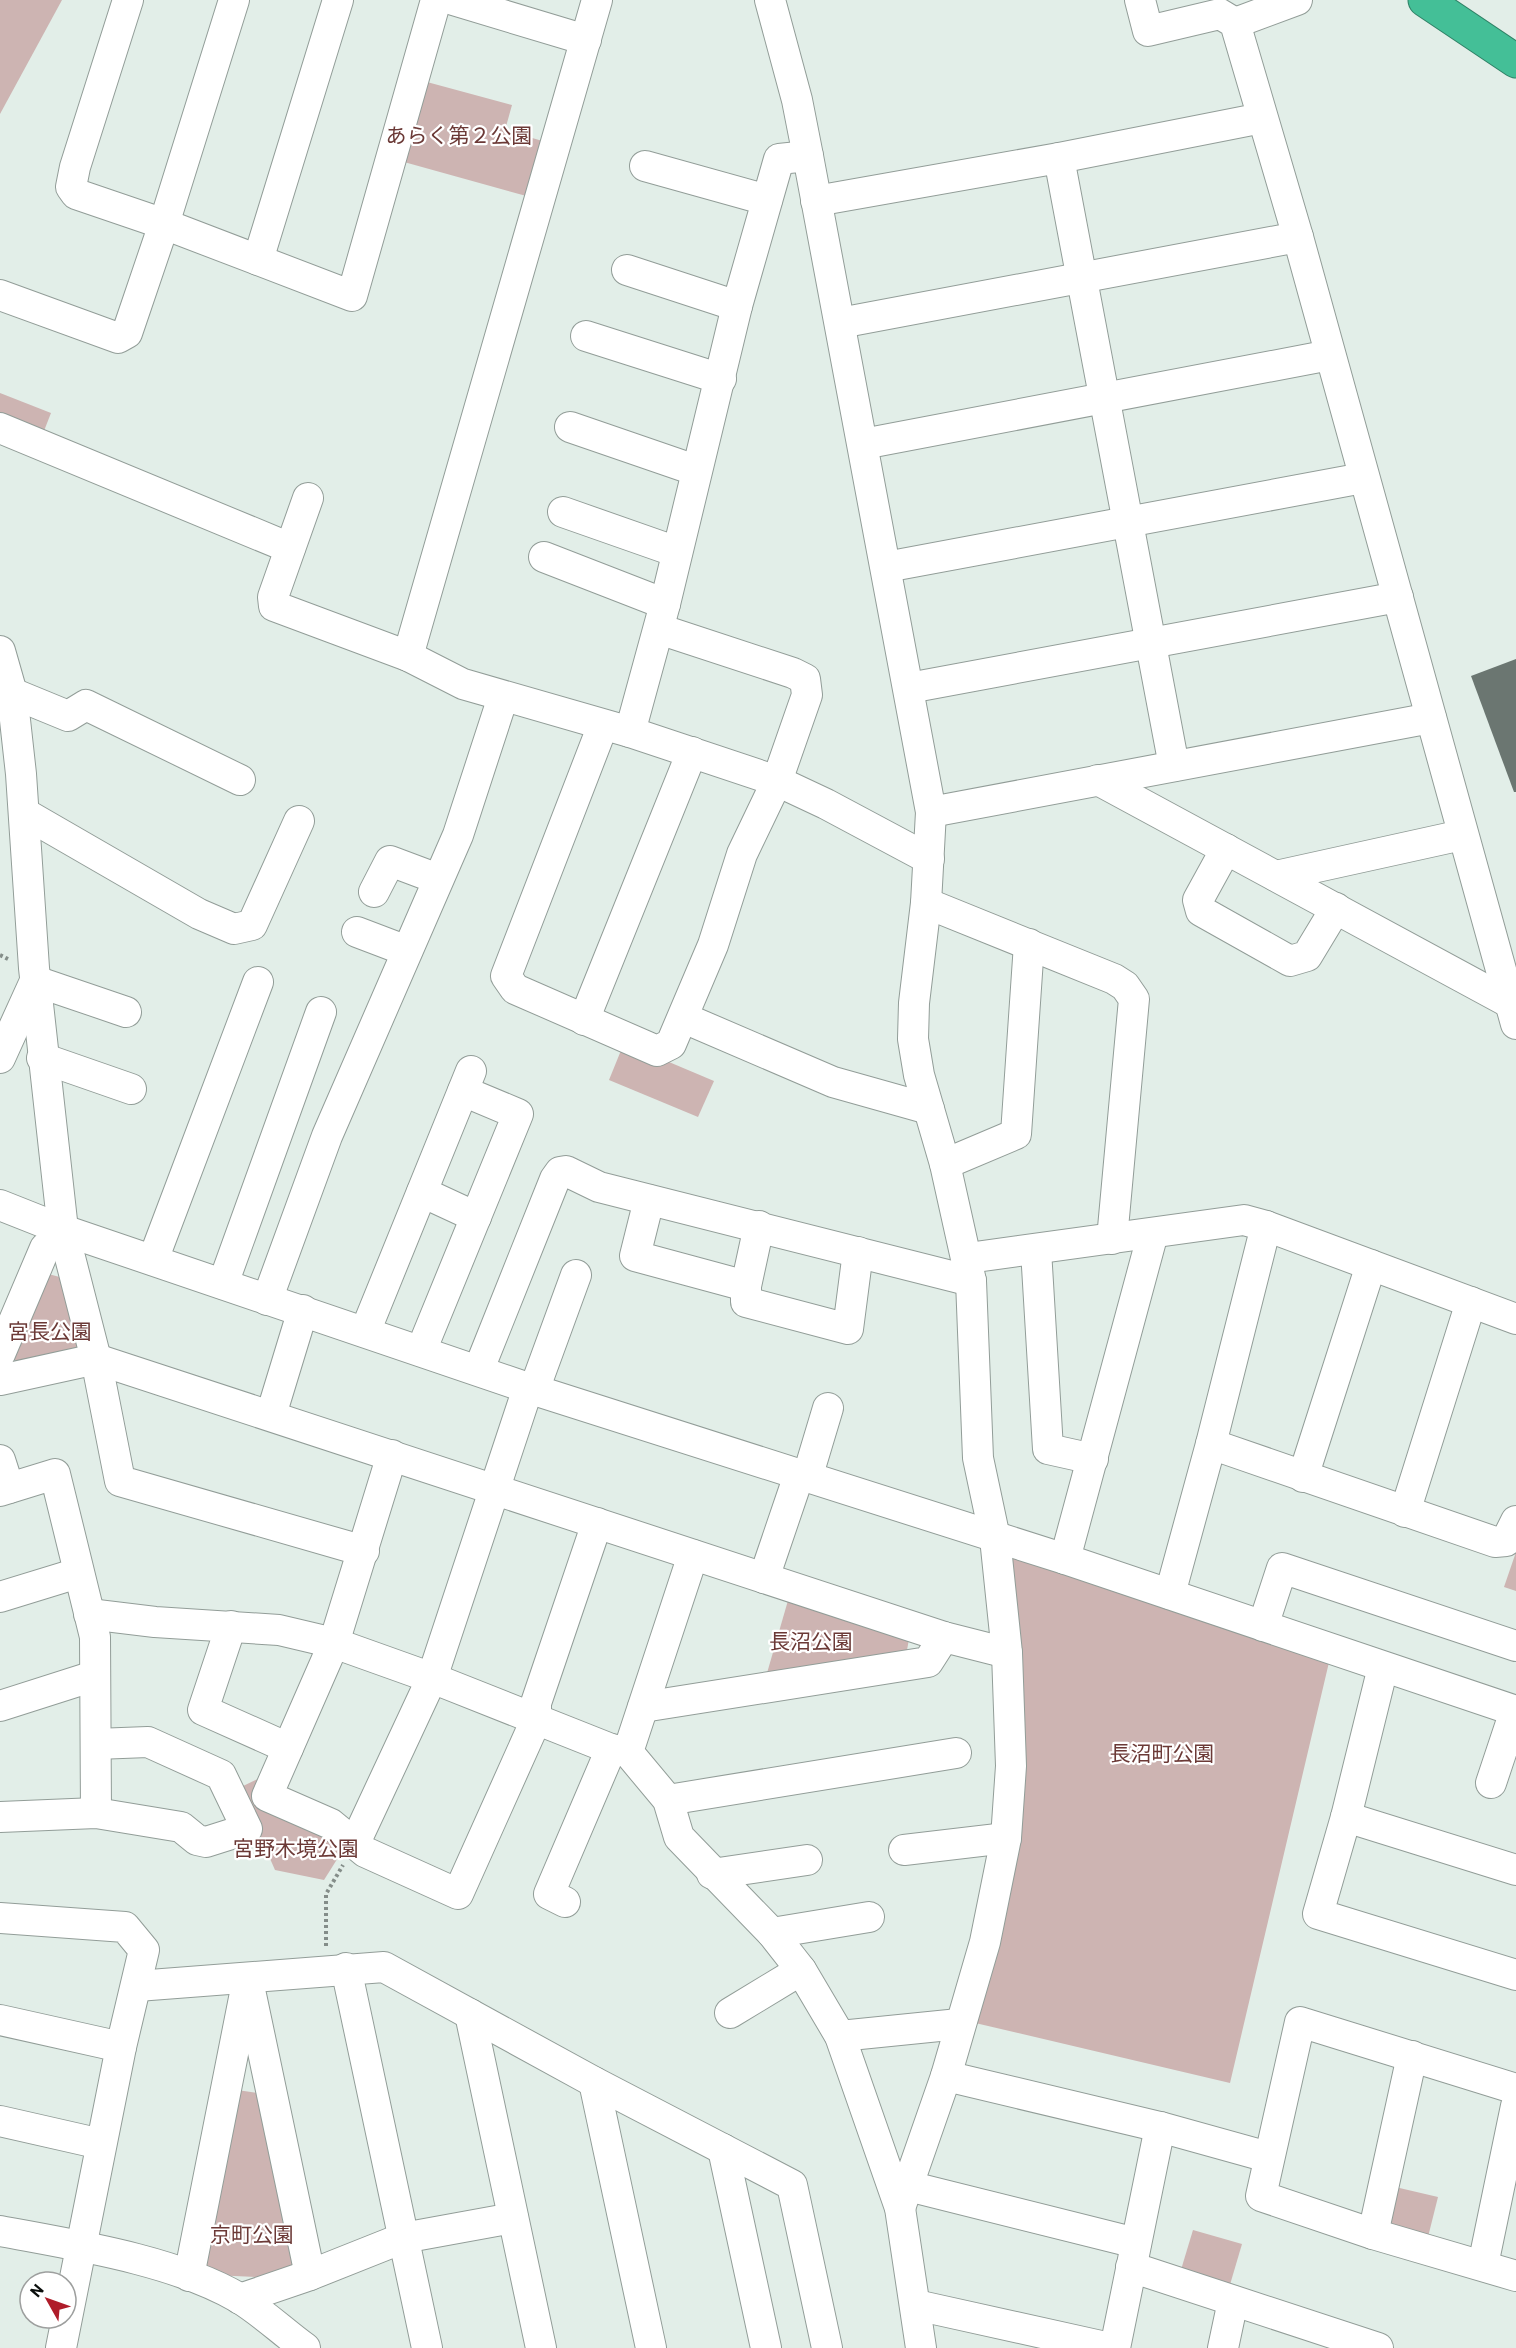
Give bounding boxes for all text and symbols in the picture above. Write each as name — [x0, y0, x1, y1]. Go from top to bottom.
park label: あらく第２公園 — [386, 122, 533, 147]
park label: 宮長公園 — [8, 1318, 92, 1343]
park label: 長沼公園 — [769, 1628, 853, 1653]
park label: 長沼町公園 — [1110, 1740, 1215, 1765]
park label: 宮野木境公園 — [233, 1835, 359, 1860]
park label: 京町公園 — [210, 2221, 294, 2246]
north arrow — [18, 2270, 78, 2330]
text: N — [25, 2280, 47, 2300]

